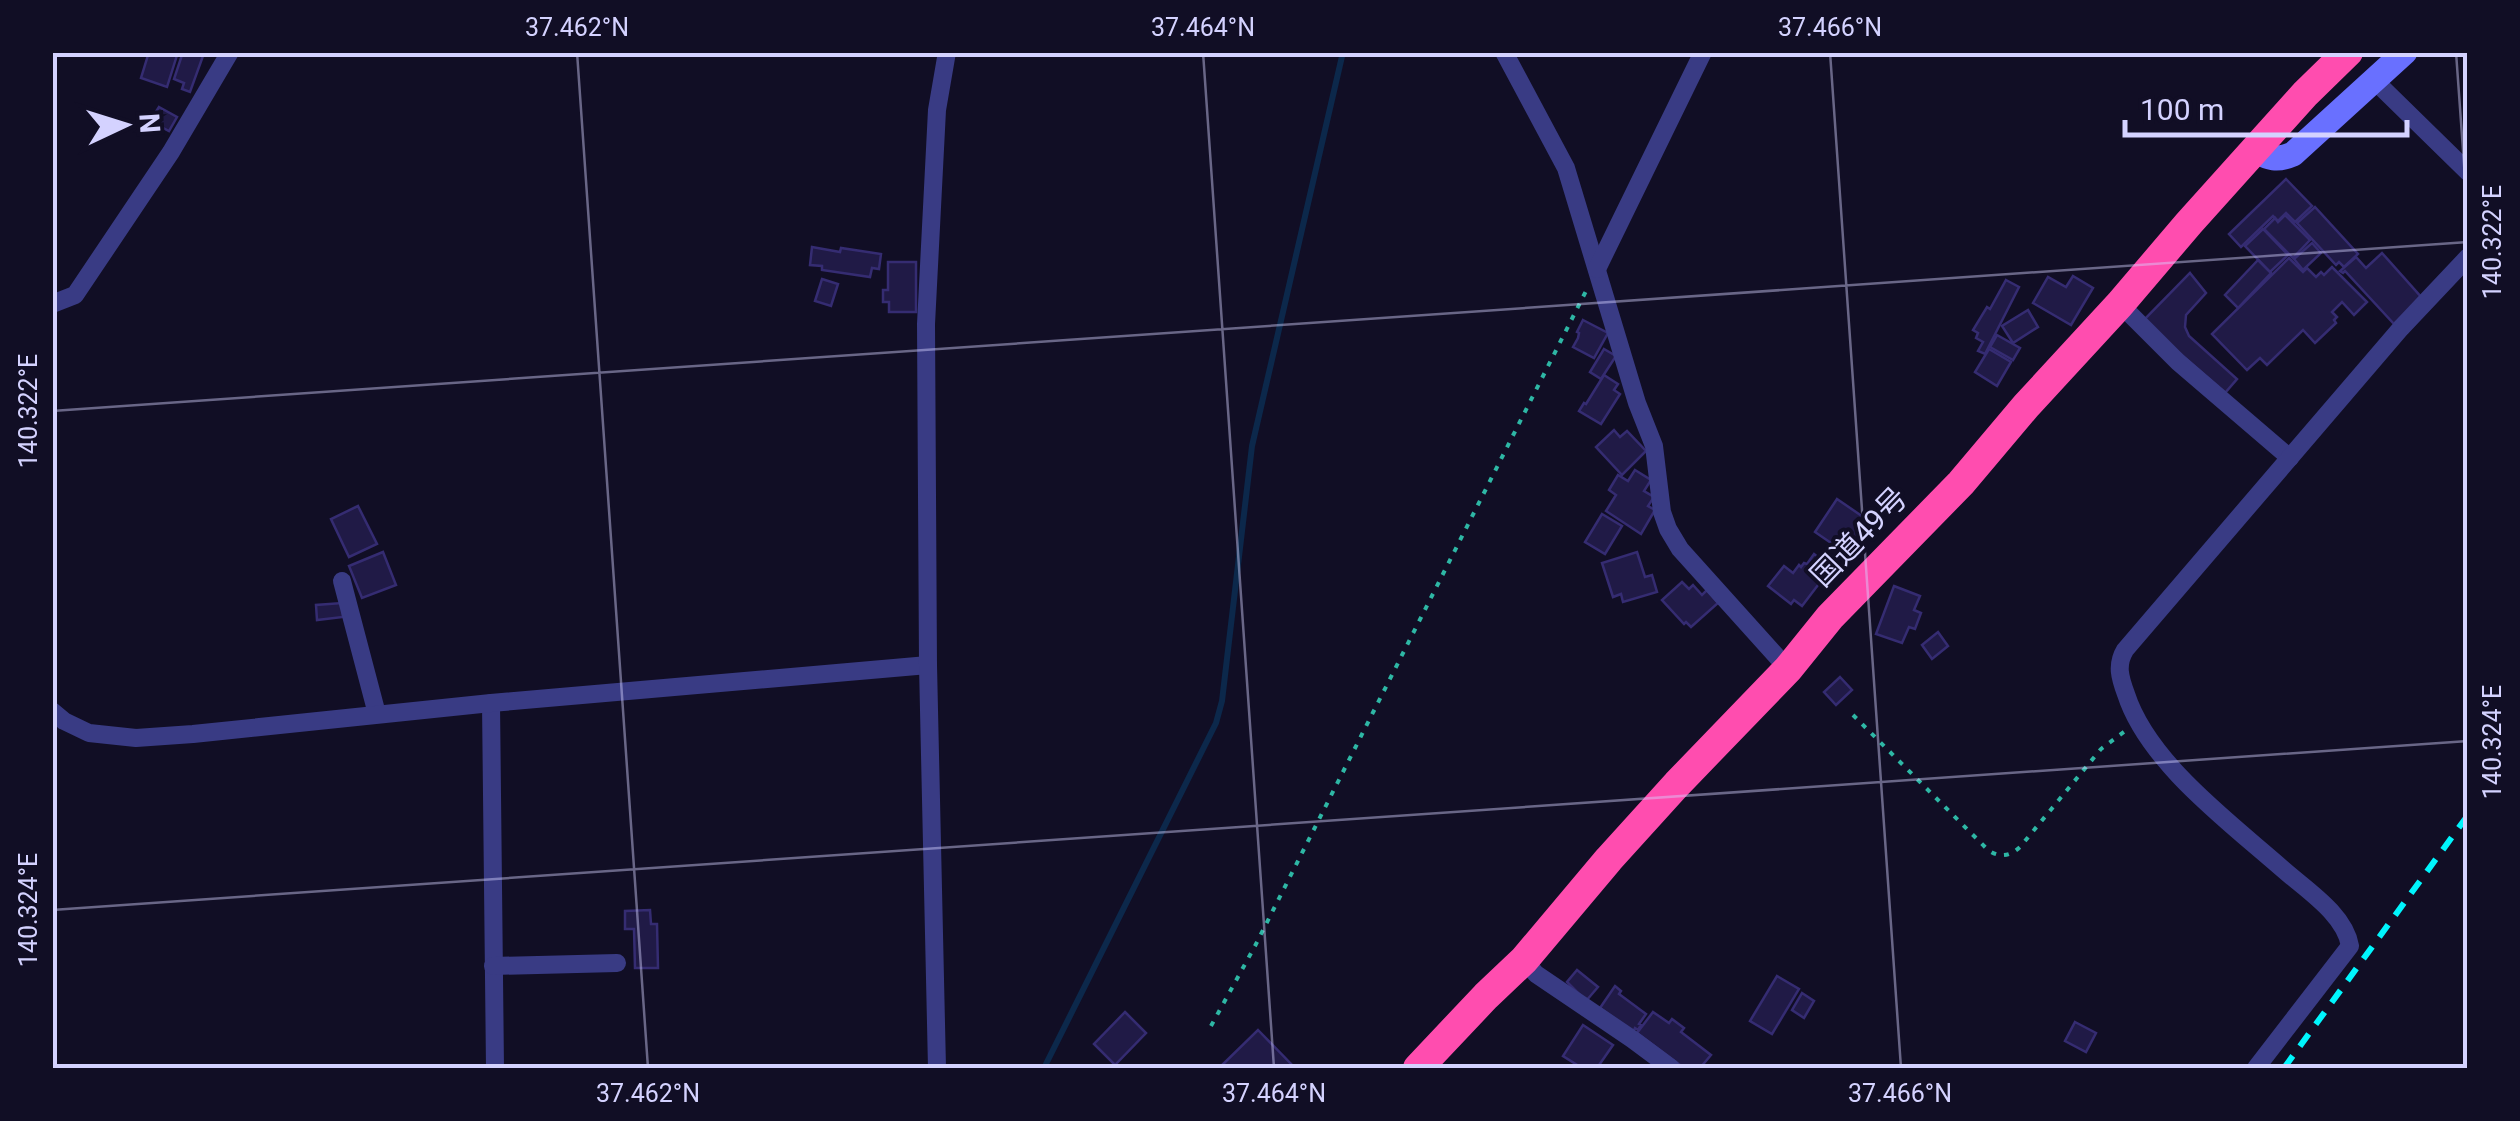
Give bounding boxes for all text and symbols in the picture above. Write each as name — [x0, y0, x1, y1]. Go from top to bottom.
text: 37.462°N — [525, 13, 629, 42]
text: 37.464°N — [1151, 13, 1255, 42]
text: 37.466°N — [1778, 13, 1882, 42]
north arrow — [75, 75, 175, 175]
scale bar — [2125, 75, 2408, 137]
text: 100 m — [2140, 92, 2224, 127]
text: N — [132, 112, 167, 134]
text: 140.322°E — [2478, 185, 2507, 299]
text: 140.322°E — [14, 354, 43, 468]
street label: 国道49号 — [1803, 480, 1914, 593]
text: 140.324°E — [2478, 685, 2507, 799]
text: 140.324°E — [14, 853, 43, 967]
text: 37.462°N — [596, 1079, 700, 1108]
text: 37.464°N — [1222, 1079, 1326, 1108]
text: 37.466°N — [1848, 1079, 1952, 1108]

